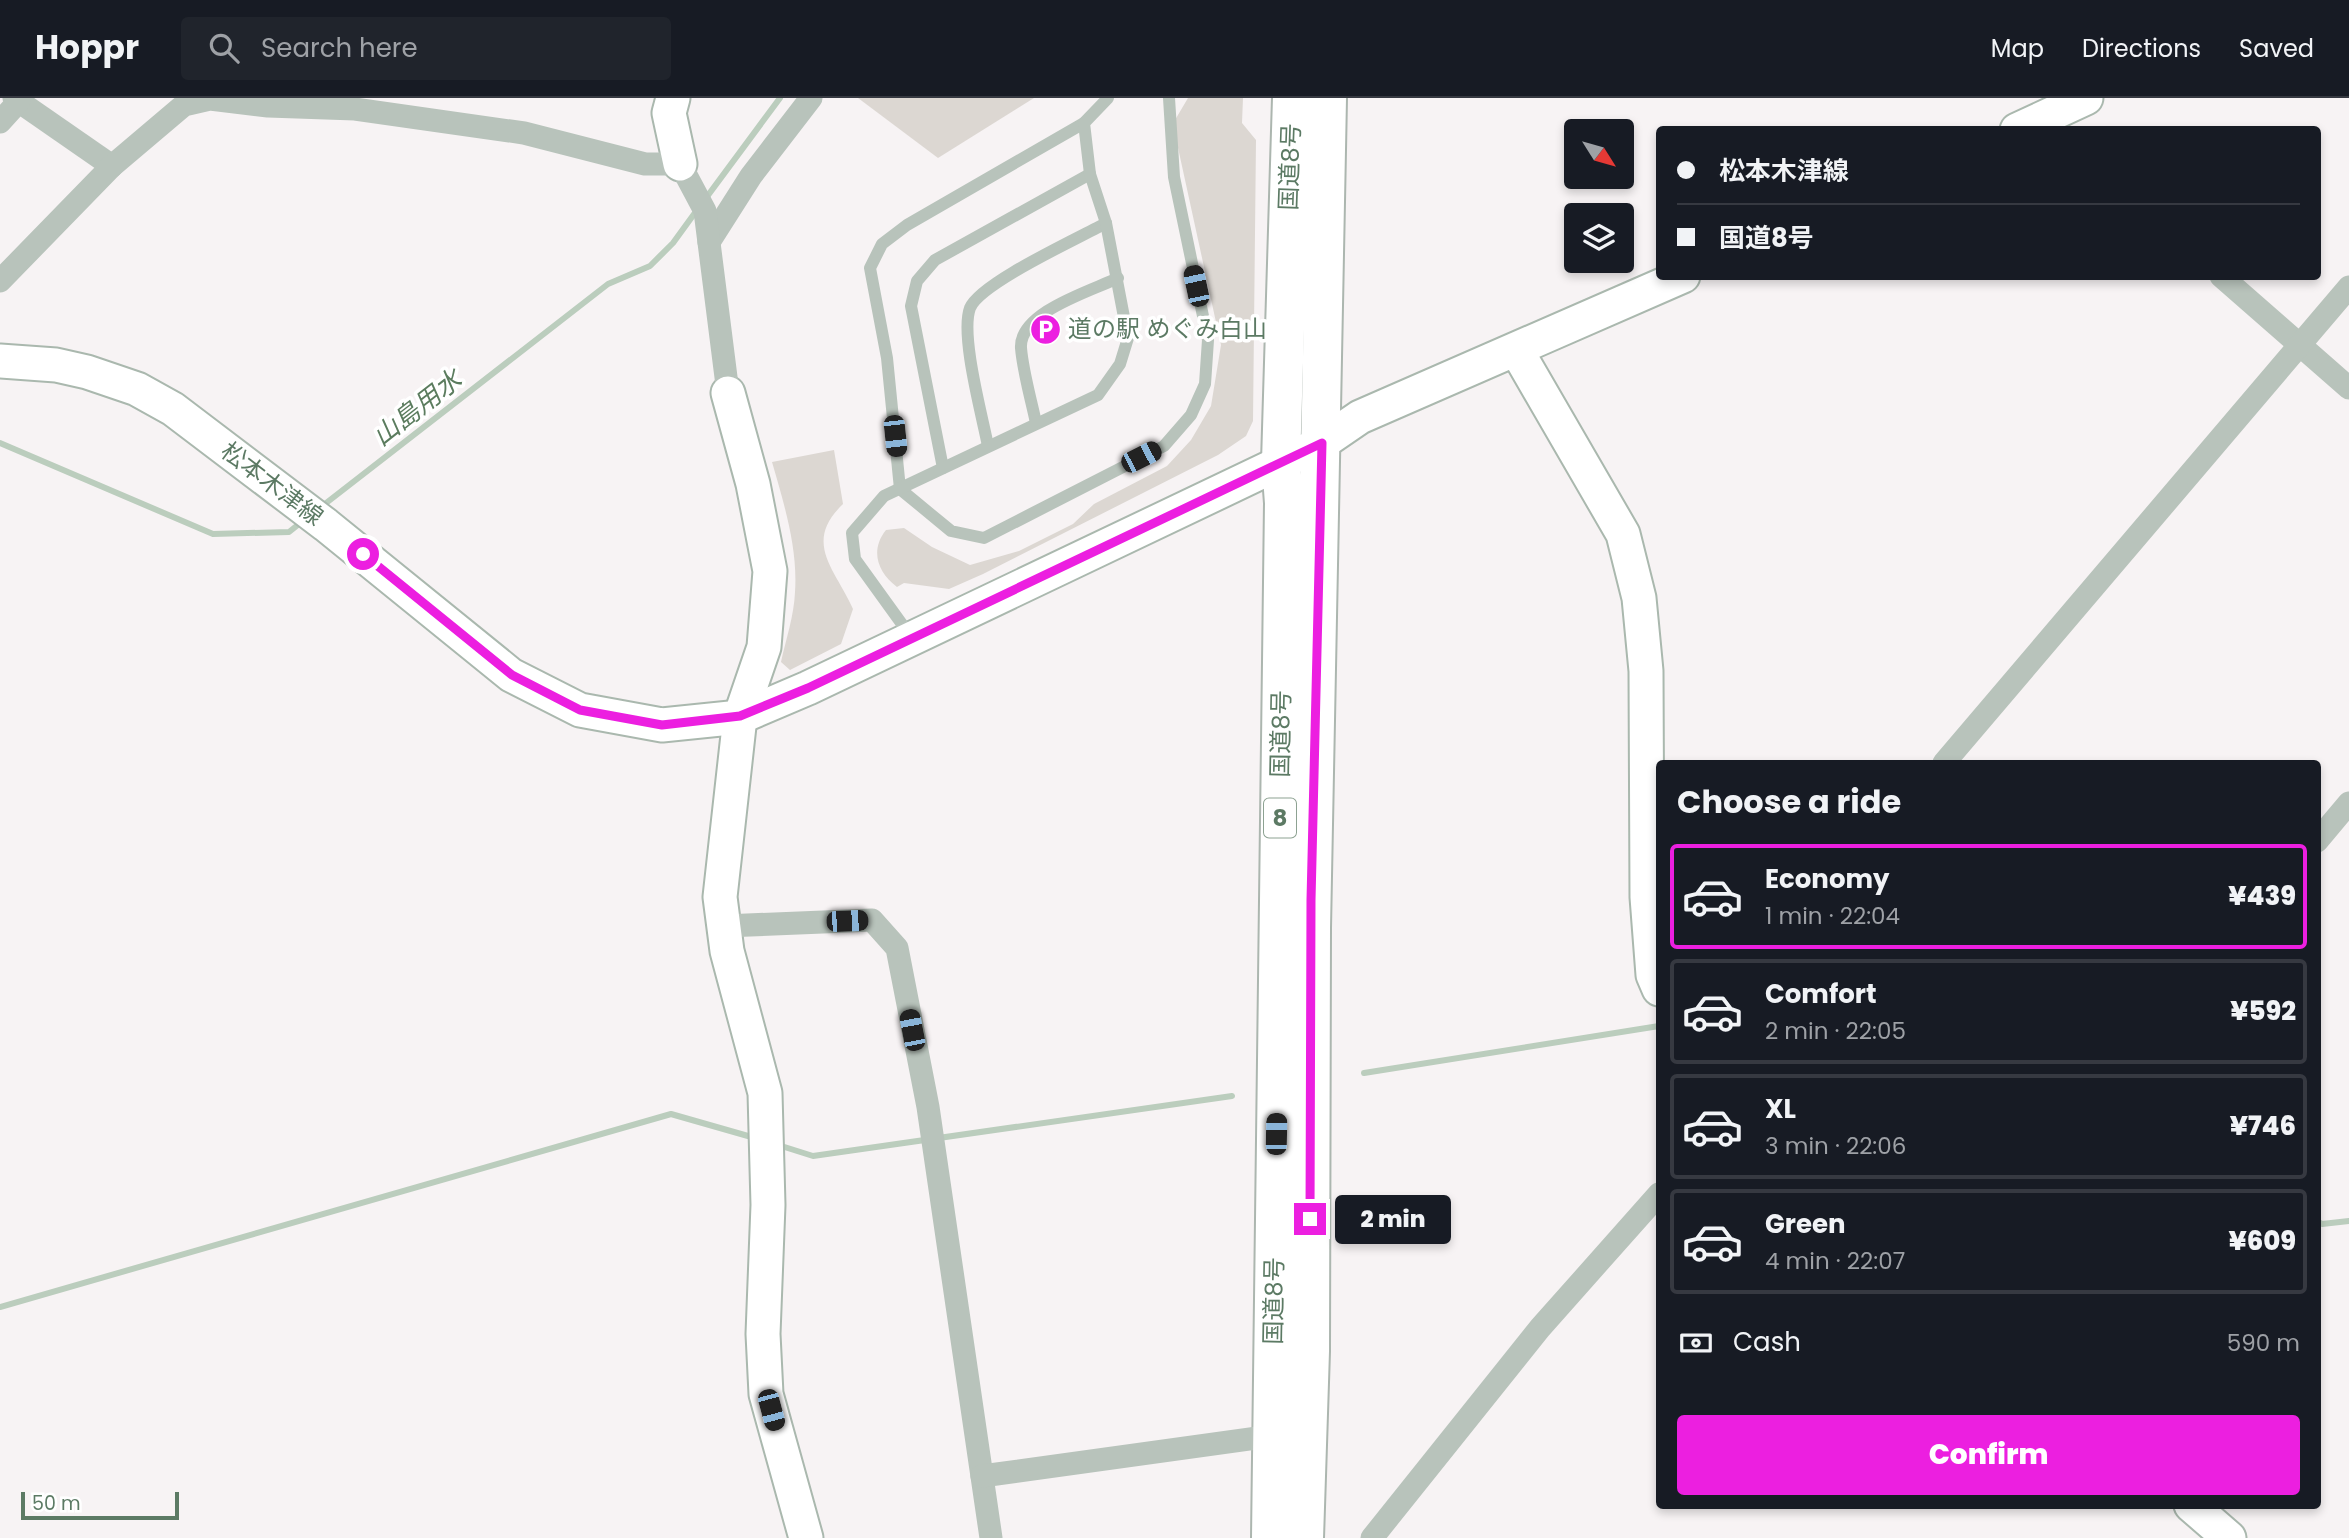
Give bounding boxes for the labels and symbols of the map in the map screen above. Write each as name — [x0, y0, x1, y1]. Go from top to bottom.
north arrow — [1564, 119, 1634, 189]
street label: 国道8号 — [1271, 123, 1308, 211]
car — [1182, 263, 1211, 309]
parking icon: 道の駅 めぐみ白山 — [1028, 312, 1062, 346]
place label: 道の駅 めぐみ白山 — [1068, 312, 1267, 345]
water label: 山島用水 — [365, 360, 471, 454]
car — [883, 414, 908, 458]
street label: 松本木津線 — [214, 434, 330, 533]
car — [1118, 438, 1165, 476]
route start — [347, 538, 379, 570]
street label: 国道8号 — [1263, 690, 1298, 778]
road number: 8 — [1264, 798, 1296, 838]
car — [826, 910, 869, 932]
car — [898, 1007, 927, 1053]
car — [1266, 1113, 1287, 1155]
callout: 2 min — [1334, 1194, 1450, 1244]
route end — [1294, 1203, 1326, 1235]
street label: 国道8号 — [1256, 1257, 1291, 1345]
car — [756, 1387, 787, 1433]
scale bar — [21, 1489, 178, 1521]

